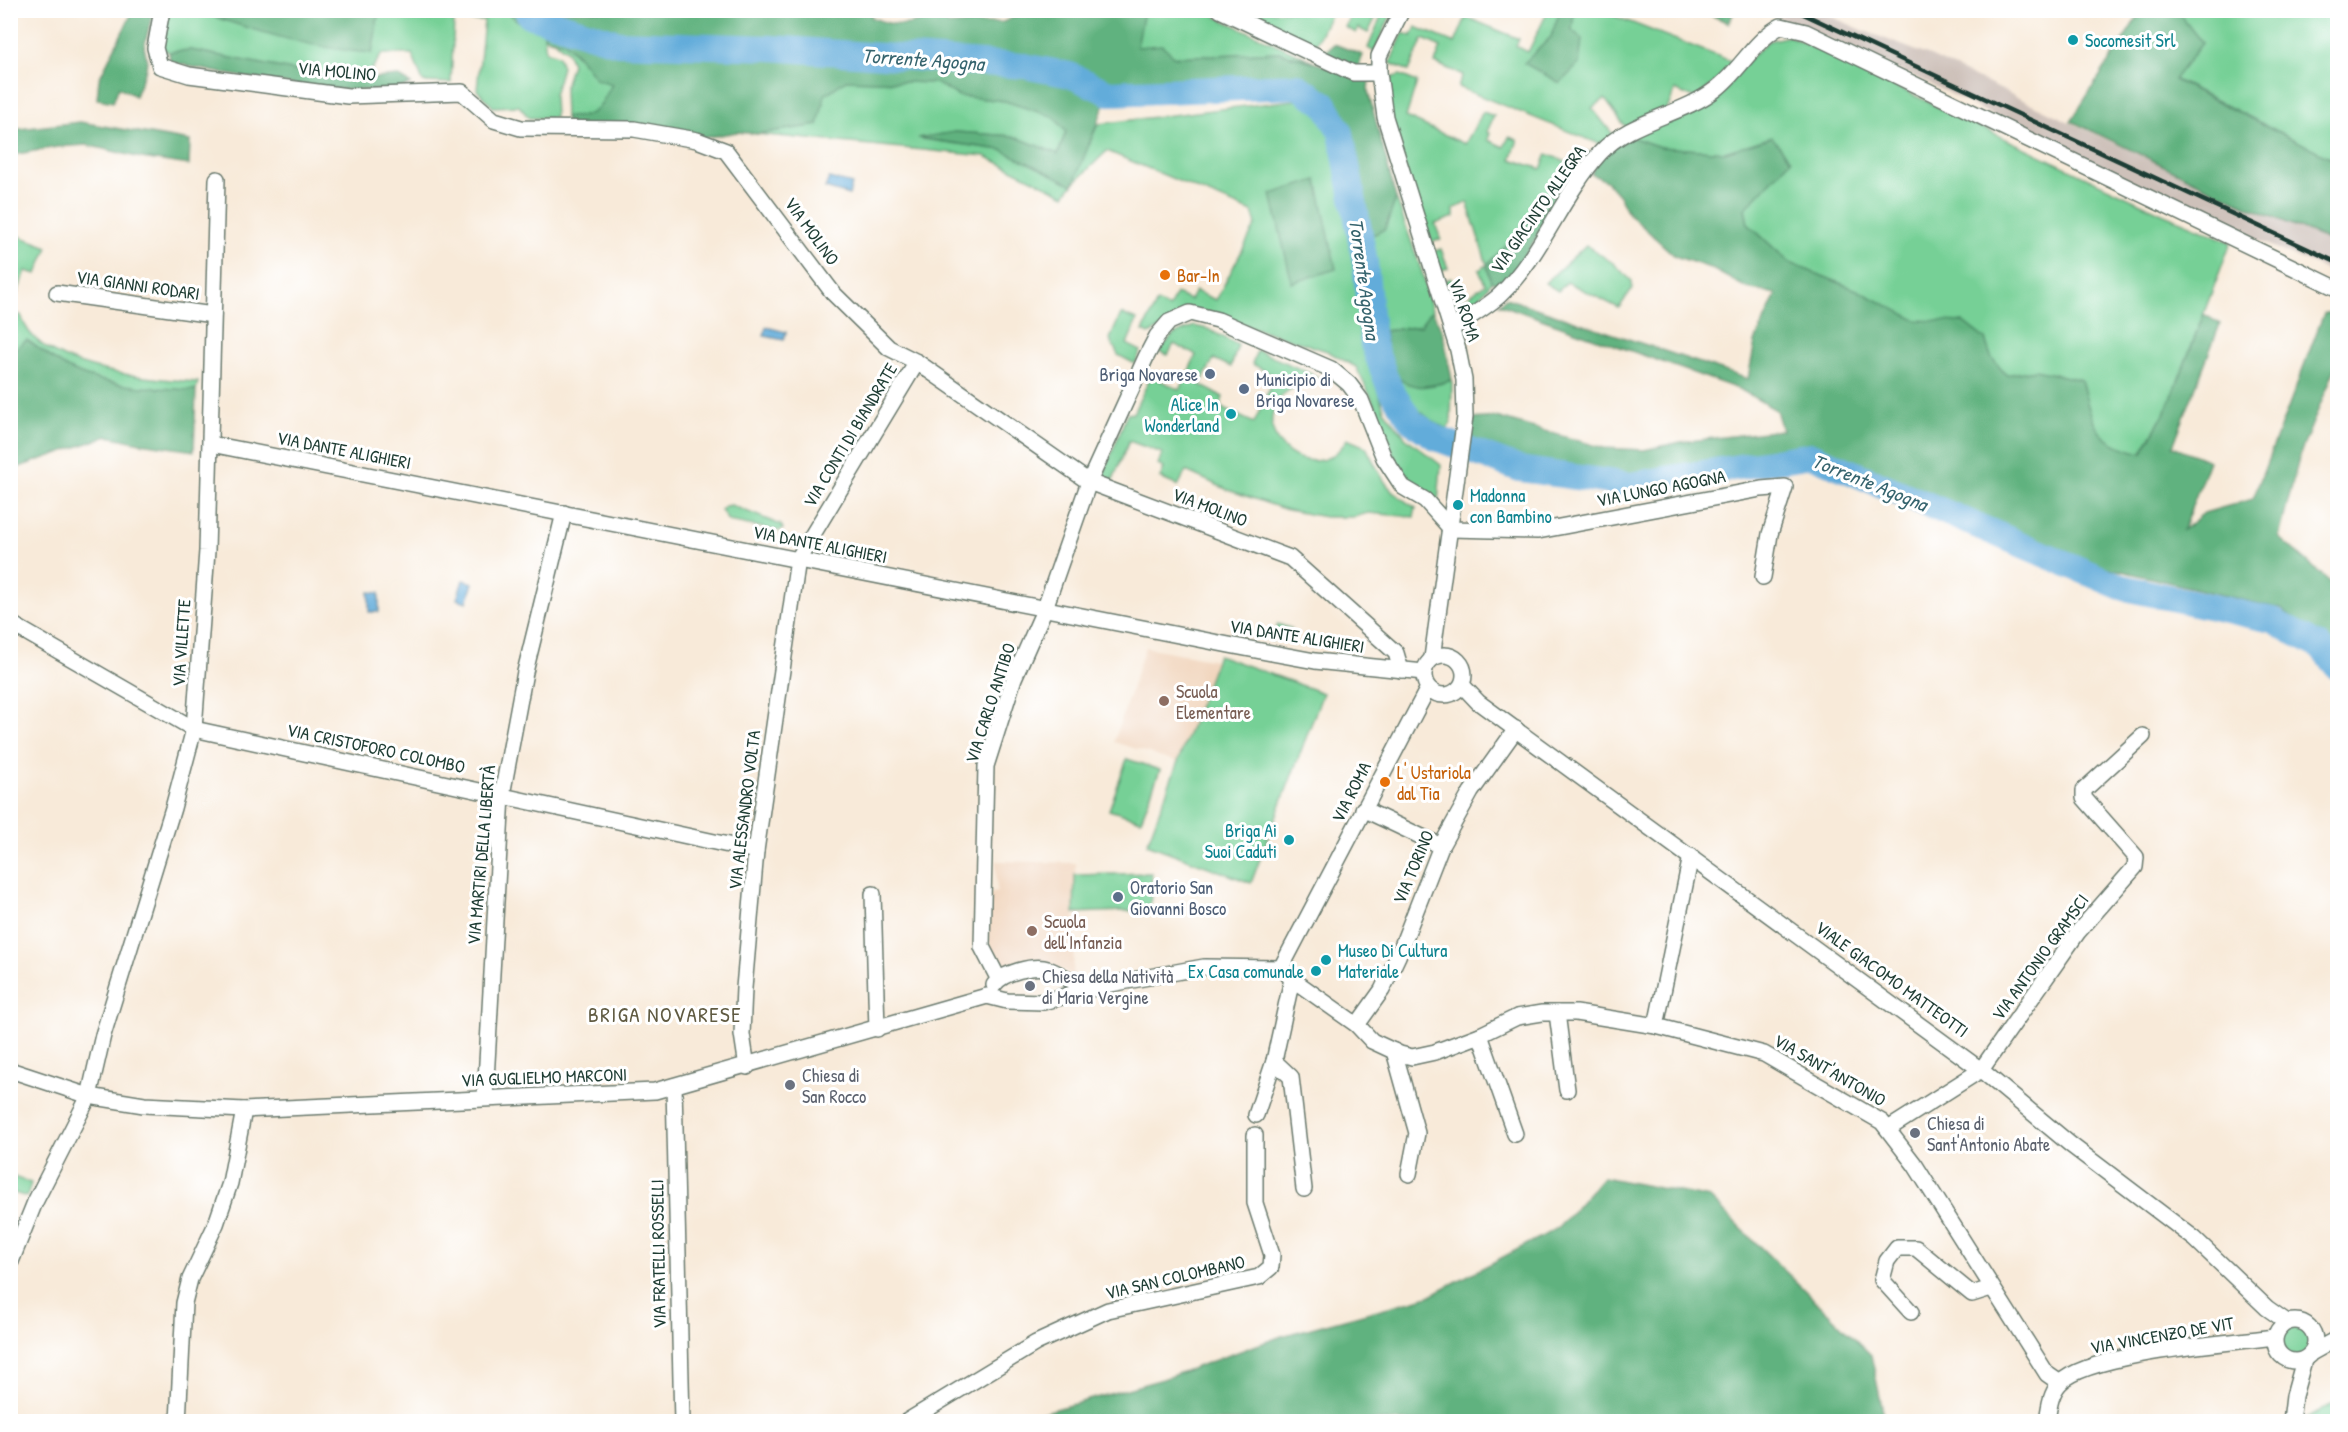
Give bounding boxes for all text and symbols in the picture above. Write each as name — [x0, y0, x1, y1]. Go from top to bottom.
place label: Socomesit Srl — [2085, 28, 2176, 53]
marker: Socomesit Srl — [2066, 33, 2080, 47]
water label: Torrente Agogna — [861, 41, 987, 78]
street label: VIA MOLINO — [297, 55, 377, 87]
street label: VIA GIACINTO ALLEGRA — [1484, 140, 1592, 278]
street label: VIA MOLINO — [779, 192, 845, 270]
water label: Torrente Agogna — [1342, 217, 1387, 343]
place label: Bar-In — [1177, 263, 1220, 288]
street label: VIA GIANNI RODARI — [75, 264, 201, 306]
marker: Bar-In — [1158, 268, 1172, 282]
street label: VIA ROMA — [1443, 275, 1487, 345]
street label: VIA CONTI DI BIANDRATE — [797, 358, 903, 512]
place label: Briga Novarese — [1099, 362, 1198, 387]
marker: Briga Novarese — [1203, 367, 1217, 381]
place label: Municipio di Briga Novarese — [1256, 367, 1355, 413]
marker: Municipio di Briga Novarese — [1237, 382, 1251, 396]
place label: Alice In Wonderland — [1144, 392, 1219, 438]
marker: Alice In Wonderland — [1224, 407, 1238, 421]
street label: VIA DANTE ALIGHIERI — [275, 425, 413, 475]
water label: Torrente Agogna — [1808, 447, 1934, 519]
street label: VIA LUNGO AGOGNA — [1594, 463, 1728, 513]
street label: VIA MOLINO — [1169, 481, 1251, 533]
place label: Madonna con Bambino — [1470, 483, 1552, 529]
marker: Madonna con Bambino — [1451, 498, 1465, 512]
street label: VIA DANTE ALIGHIERI — [751, 519, 889, 569]
street label: VIA VILLETTE — [165, 598, 197, 688]
street label: VIA DANTE ALIGHIERI — [1228, 613, 1366, 659]
street label: VIA CARLO ANTIBO — [959, 640, 1021, 766]
place label: Scuola Elementare — [1176, 679, 1251, 725]
marker: Scuola Elementare — [1157, 694, 1171, 708]
street label: VIA CRISTOFORO COLOMBO — [285, 717, 467, 779]
street label: VIA ALESSANDRO VOLTA — [722, 729, 766, 891]
street label: VIA ROMA — [1325, 757, 1377, 827]
place label: L' Ustariola dal Tia — [1397, 760, 1471, 806]
street label: VIA MARTIRI DELLA LIBERTÀ — [461, 764, 501, 946]
marker: L' Ustariola dal Tia — [1378, 775, 1392, 789]
place label: Briga Ai Suoi Caduti — [1205, 818, 1277, 864]
street label: VIA TORINO — [1386, 826, 1440, 908]
marker: Briga Ai Suoi Caduti — [1282, 833, 1296, 847]
place label: Oratorio San Giovanni Bosco — [1130, 875, 1226, 921]
street label: VIA ANTONIO GRAMSCI — [1986, 889, 2094, 1025]
marker: Oratorio San Giovanni Bosco — [1111, 890, 1125, 904]
place label: Scuola dell'Infanzia — [1044, 909, 1122, 955]
street label: VIALE GIACOMO MATTEOTTI — [1810, 915, 1974, 1043]
marker: Scuola dell'Infanzia — [1025, 924, 1039, 938]
place label: Museo Di Cultura Materiale — [1338, 938, 1447, 984]
marker: Museo Di Cultura Materiale — [1319, 953, 1333, 967]
place label: Ex Casa comunale — [1188, 959, 1304, 984]
place label: Chiesa della Natività di Maria Vergine — [1042, 964, 1173, 1010]
marker: Ex Casa comunale — [1309, 964, 1323, 978]
marker: Chiesa della Natività di Maria Vergine — [1023, 979, 1037, 993]
district label: BRIGA NOVARESE — [588, 1000, 742, 1029]
street label: VIA SANT'ANTONIO — [1769, 1028, 1891, 1112]
street label: VIA GUGLIELMO MARCONI — [460, 1062, 628, 1092]
place label: Chiesa di San Rocco — [802, 1063, 866, 1109]
marker: Chiesa di San Rocco — [783, 1078, 797, 1092]
place label: Chiesa di Sant'Antonio Abate — [1927, 1111, 2050, 1157]
marker: Chiesa di Sant'Antonio Abate — [1908, 1126, 1922, 1140]
street label: VIA FRATELLI ROSSELLI — [644, 1179, 672, 1329]
street label: VIA SAN COLOMBANO — [1103, 1249, 1247, 1305]
street label: VIA VINCENZO DE VIT — [2088, 1310, 2236, 1360]

